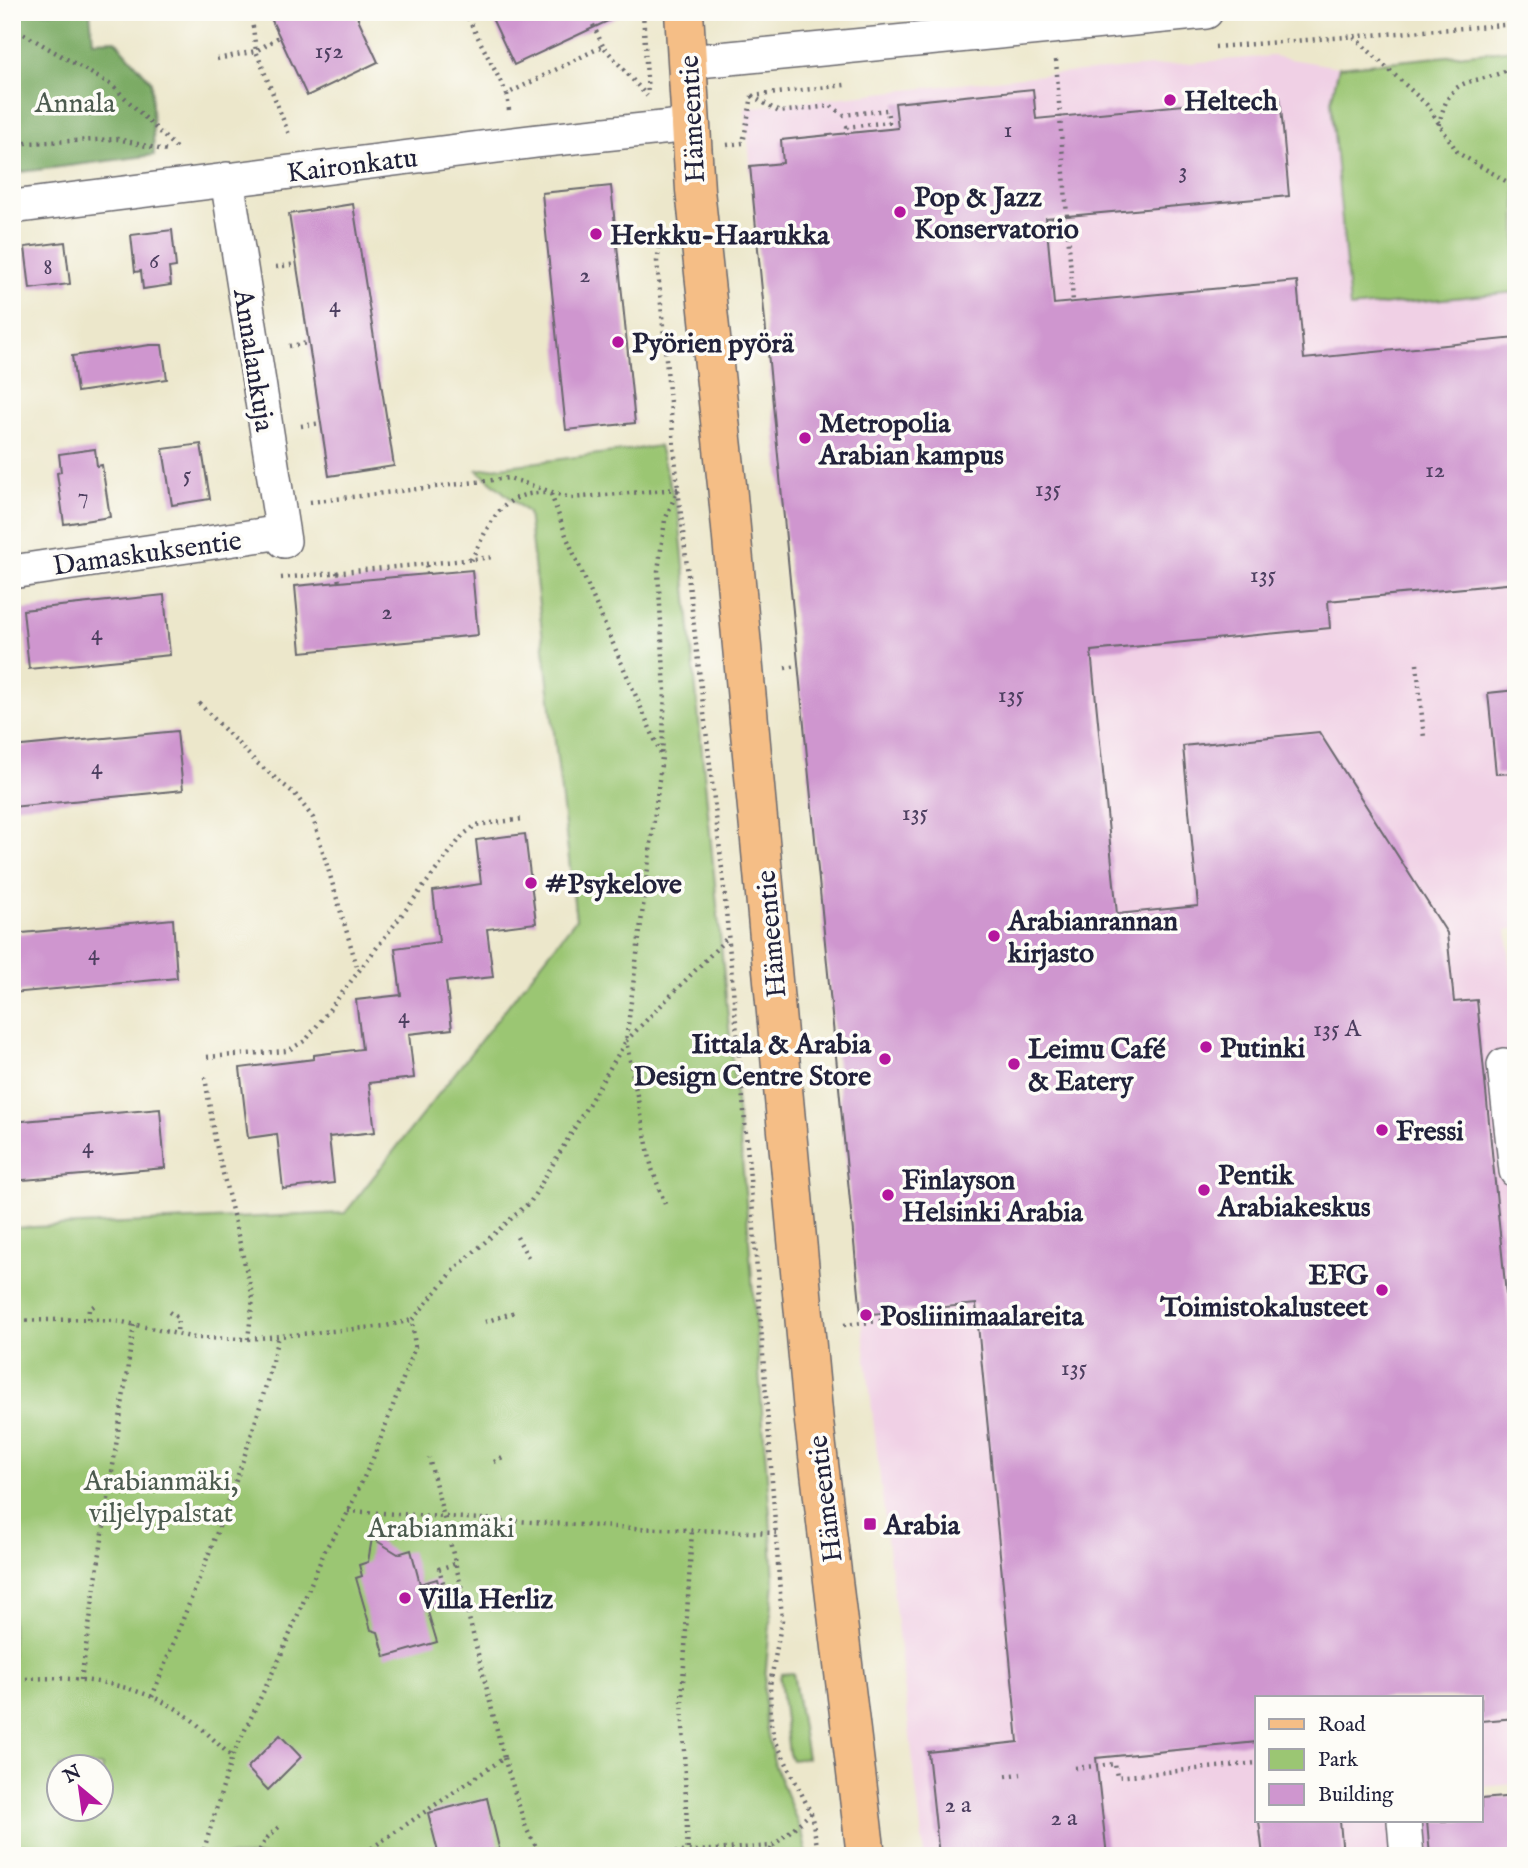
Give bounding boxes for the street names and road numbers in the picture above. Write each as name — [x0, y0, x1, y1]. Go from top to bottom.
street label: Hämeentie — [673, 54, 714, 184]
street label: Kaironkatu — [285, 141, 420, 192]
street label: Annalankuja — [224, 286, 281, 435]
street label: Damaskuksentie — [51, 524, 244, 585]
street label: Hämeentie — [749, 868, 796, 999]
street label: Hämeentie — [801, 1433, 852, 1564]

